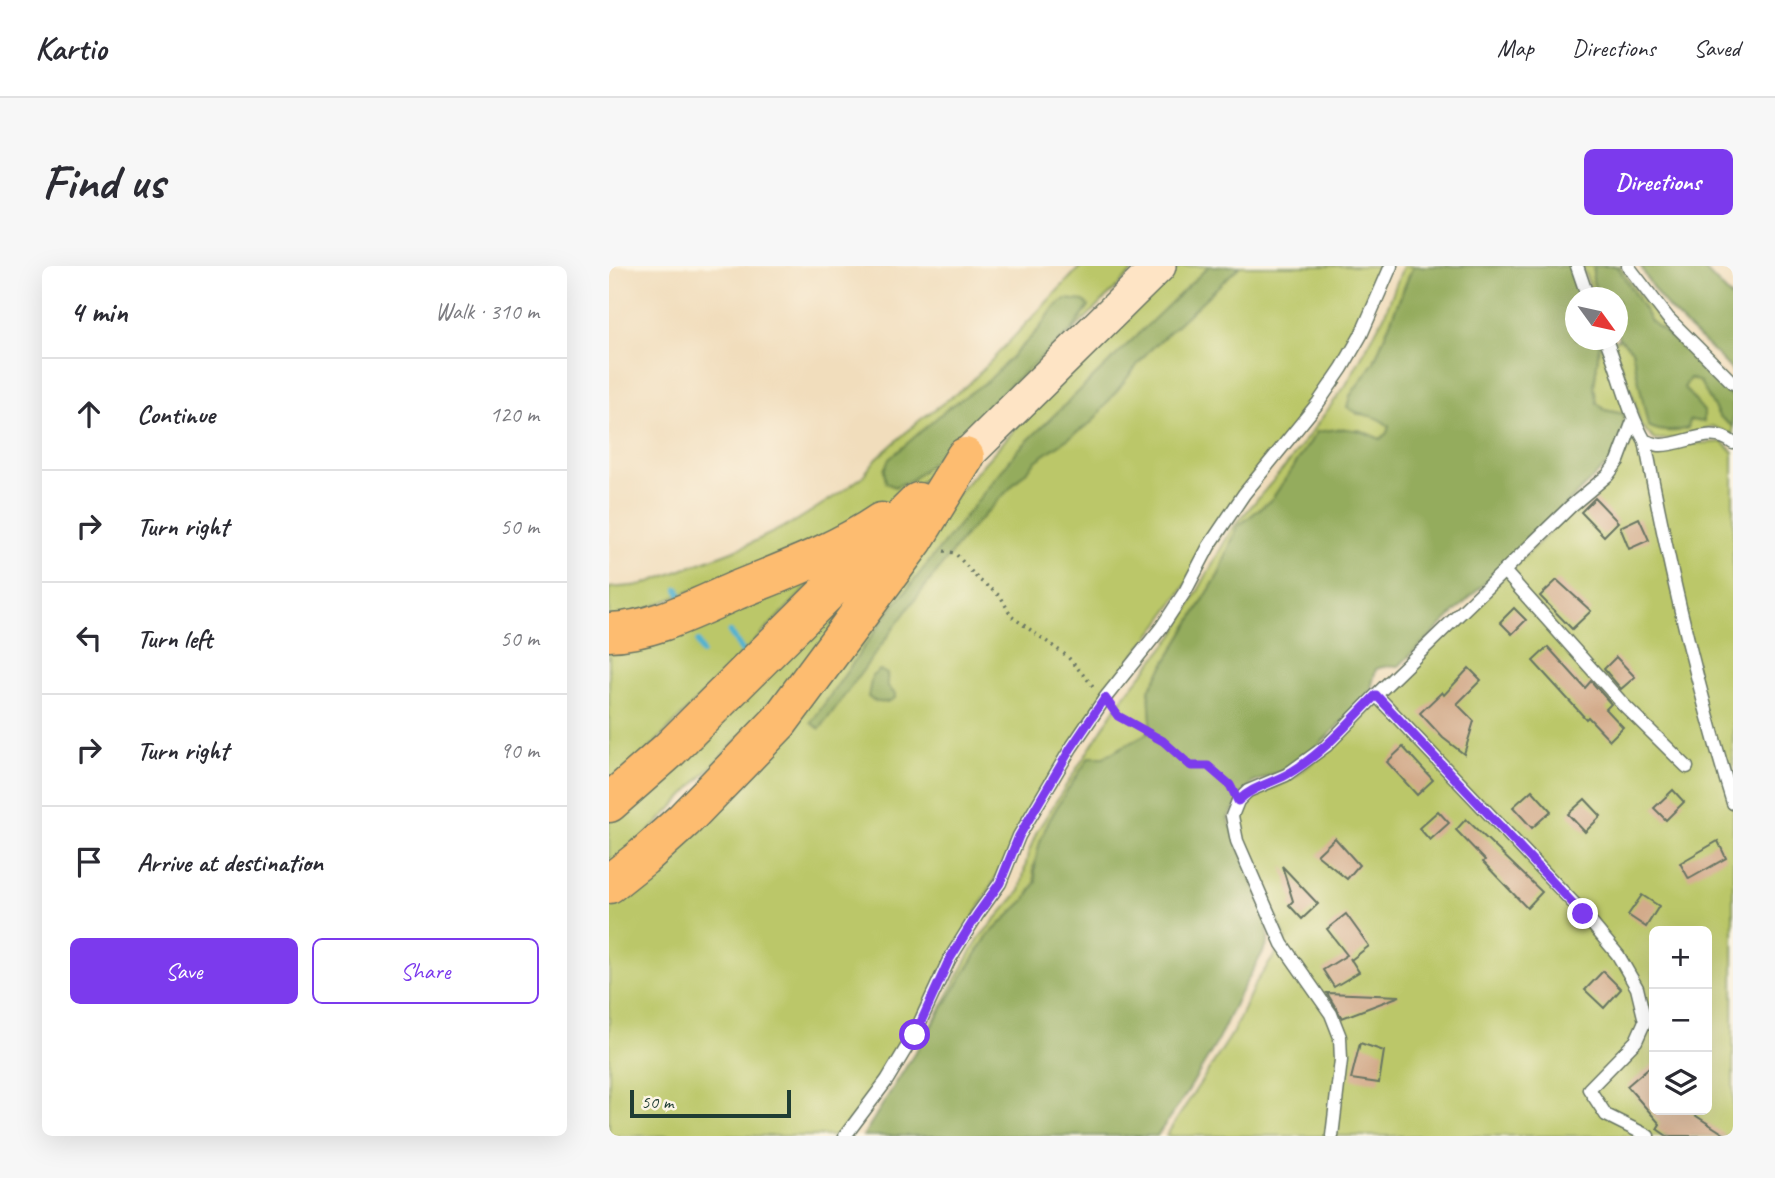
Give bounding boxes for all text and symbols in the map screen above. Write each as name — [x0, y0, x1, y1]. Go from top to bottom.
text: Kartio — [35, 27, 106, 69]
text: Map — [1497, 33, 1534, 63]
text: Directions — [1572, 33, 1655, 63]
text: Saved — [1693, 33, 1740, 63]
button: Directions — [1584, 149, 1733, 215]
text: Find us — [42, 151, 164, 213]
north arrow — [1565, 287, 1628, 350]
text: 4 min — [70, 293, 127, 331]
text: Walk · 310 m — [435, 297, 539, 326]
icon: ahead — [70, 395, 108, 433]
text: Continue — [137, 398, 215, 431]
text: 120 m — [490, 400, 539, 429]
icon: right — [70, 507, 108, 545]
text: Turn right — [137, 510, 228, 543]
text: 50 m — [500, 512, 539, 541]
icon: left — [70, 619, 108, 657]
text: Turn left — [137, 622, 212, 655]
text: 50 m — [500, 624, 539, 653]
icon: right — [70, 731, 108, 769]
text: Turn right — [137, 734, 228, 767]
text: 90 m — [500, 736, 539, 765]
icon: arrive — [70, 843, 108, 881]
text: Arrive at destination — [137, 846, 323, 879]
route end — [1567, 898, 1598, 929]
map controls — [1649, 926, 1712, 1115]
button: + — [1649, 926, 1712, 989]
button: Save — [70, 938, 298, 1004]
button: Share — [312, 938, 539, 1004]
button: − — [1649, 989, 1712, 1052]
route start — [899, 1019, 930, 1050]
button: layers — [1649, 1052, 1712, 1115]
scale bar — [630, 1087, 791, 1119]
text: 50 m — [641, 1090, 673, 1114]

